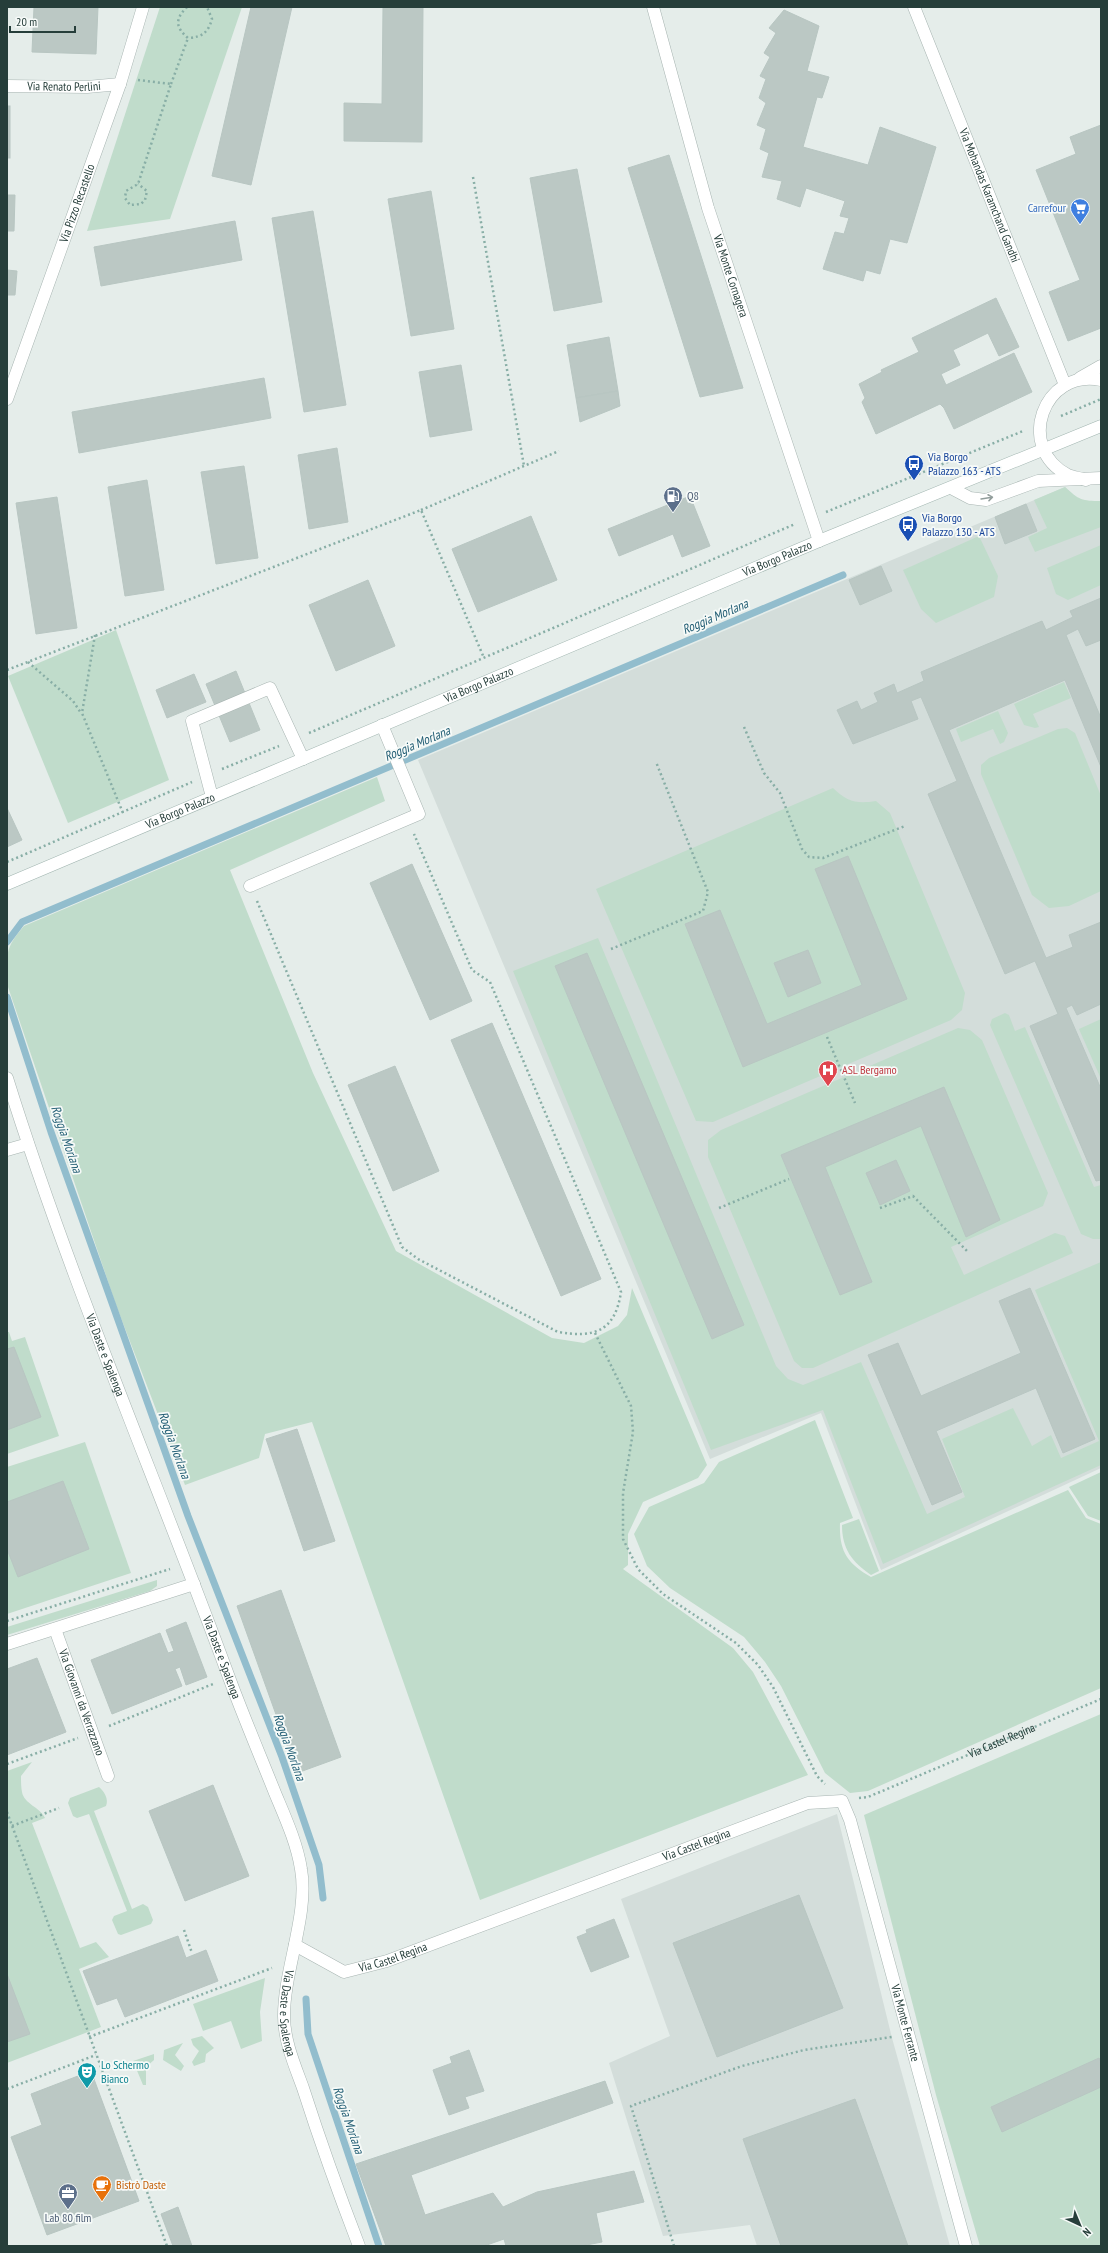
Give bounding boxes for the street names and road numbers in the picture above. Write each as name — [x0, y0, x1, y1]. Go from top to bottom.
street label: Via Renato Perlini — [26, 78, 101, 94]
street label: Via Mohandas Karamchand Gandhi — [956, 125, 1023, 265]
street label: Via Pizzo Recastello — [56, 162, 98, 245]
street label: Via Monte Cornagera — [710, 231, 752, 319]
street label: Via Borgo Palazzo — [739, 537, 814, 580]
street label: Via Borgo Palazzo — [441, 663, 515, 706]
street label: Via Borgo Palazzo — [142, 789, 217, 832]
street label: Via Daste e Spalenga — [83, 1311, 128, 1399]
street label: Via Daste e Spalenga — [199, 1613, 244, 1701]
street label: Via Giovanni da Verrazzano — [56, 1646, 108, 1757]
street label: Via Castel Regina — [965, 1720, 1037, 1761]
street label: Via Castel Regina — [659, 1825, 733, 1864]
street label: Via Castel Regina — [356, 1939, 429, 1975]
street label: Via Daste e Spalenga — [277, 1968, 299, 2058]
street label: Via Monte Ferrante — [888, 1982, 923, 2063]

